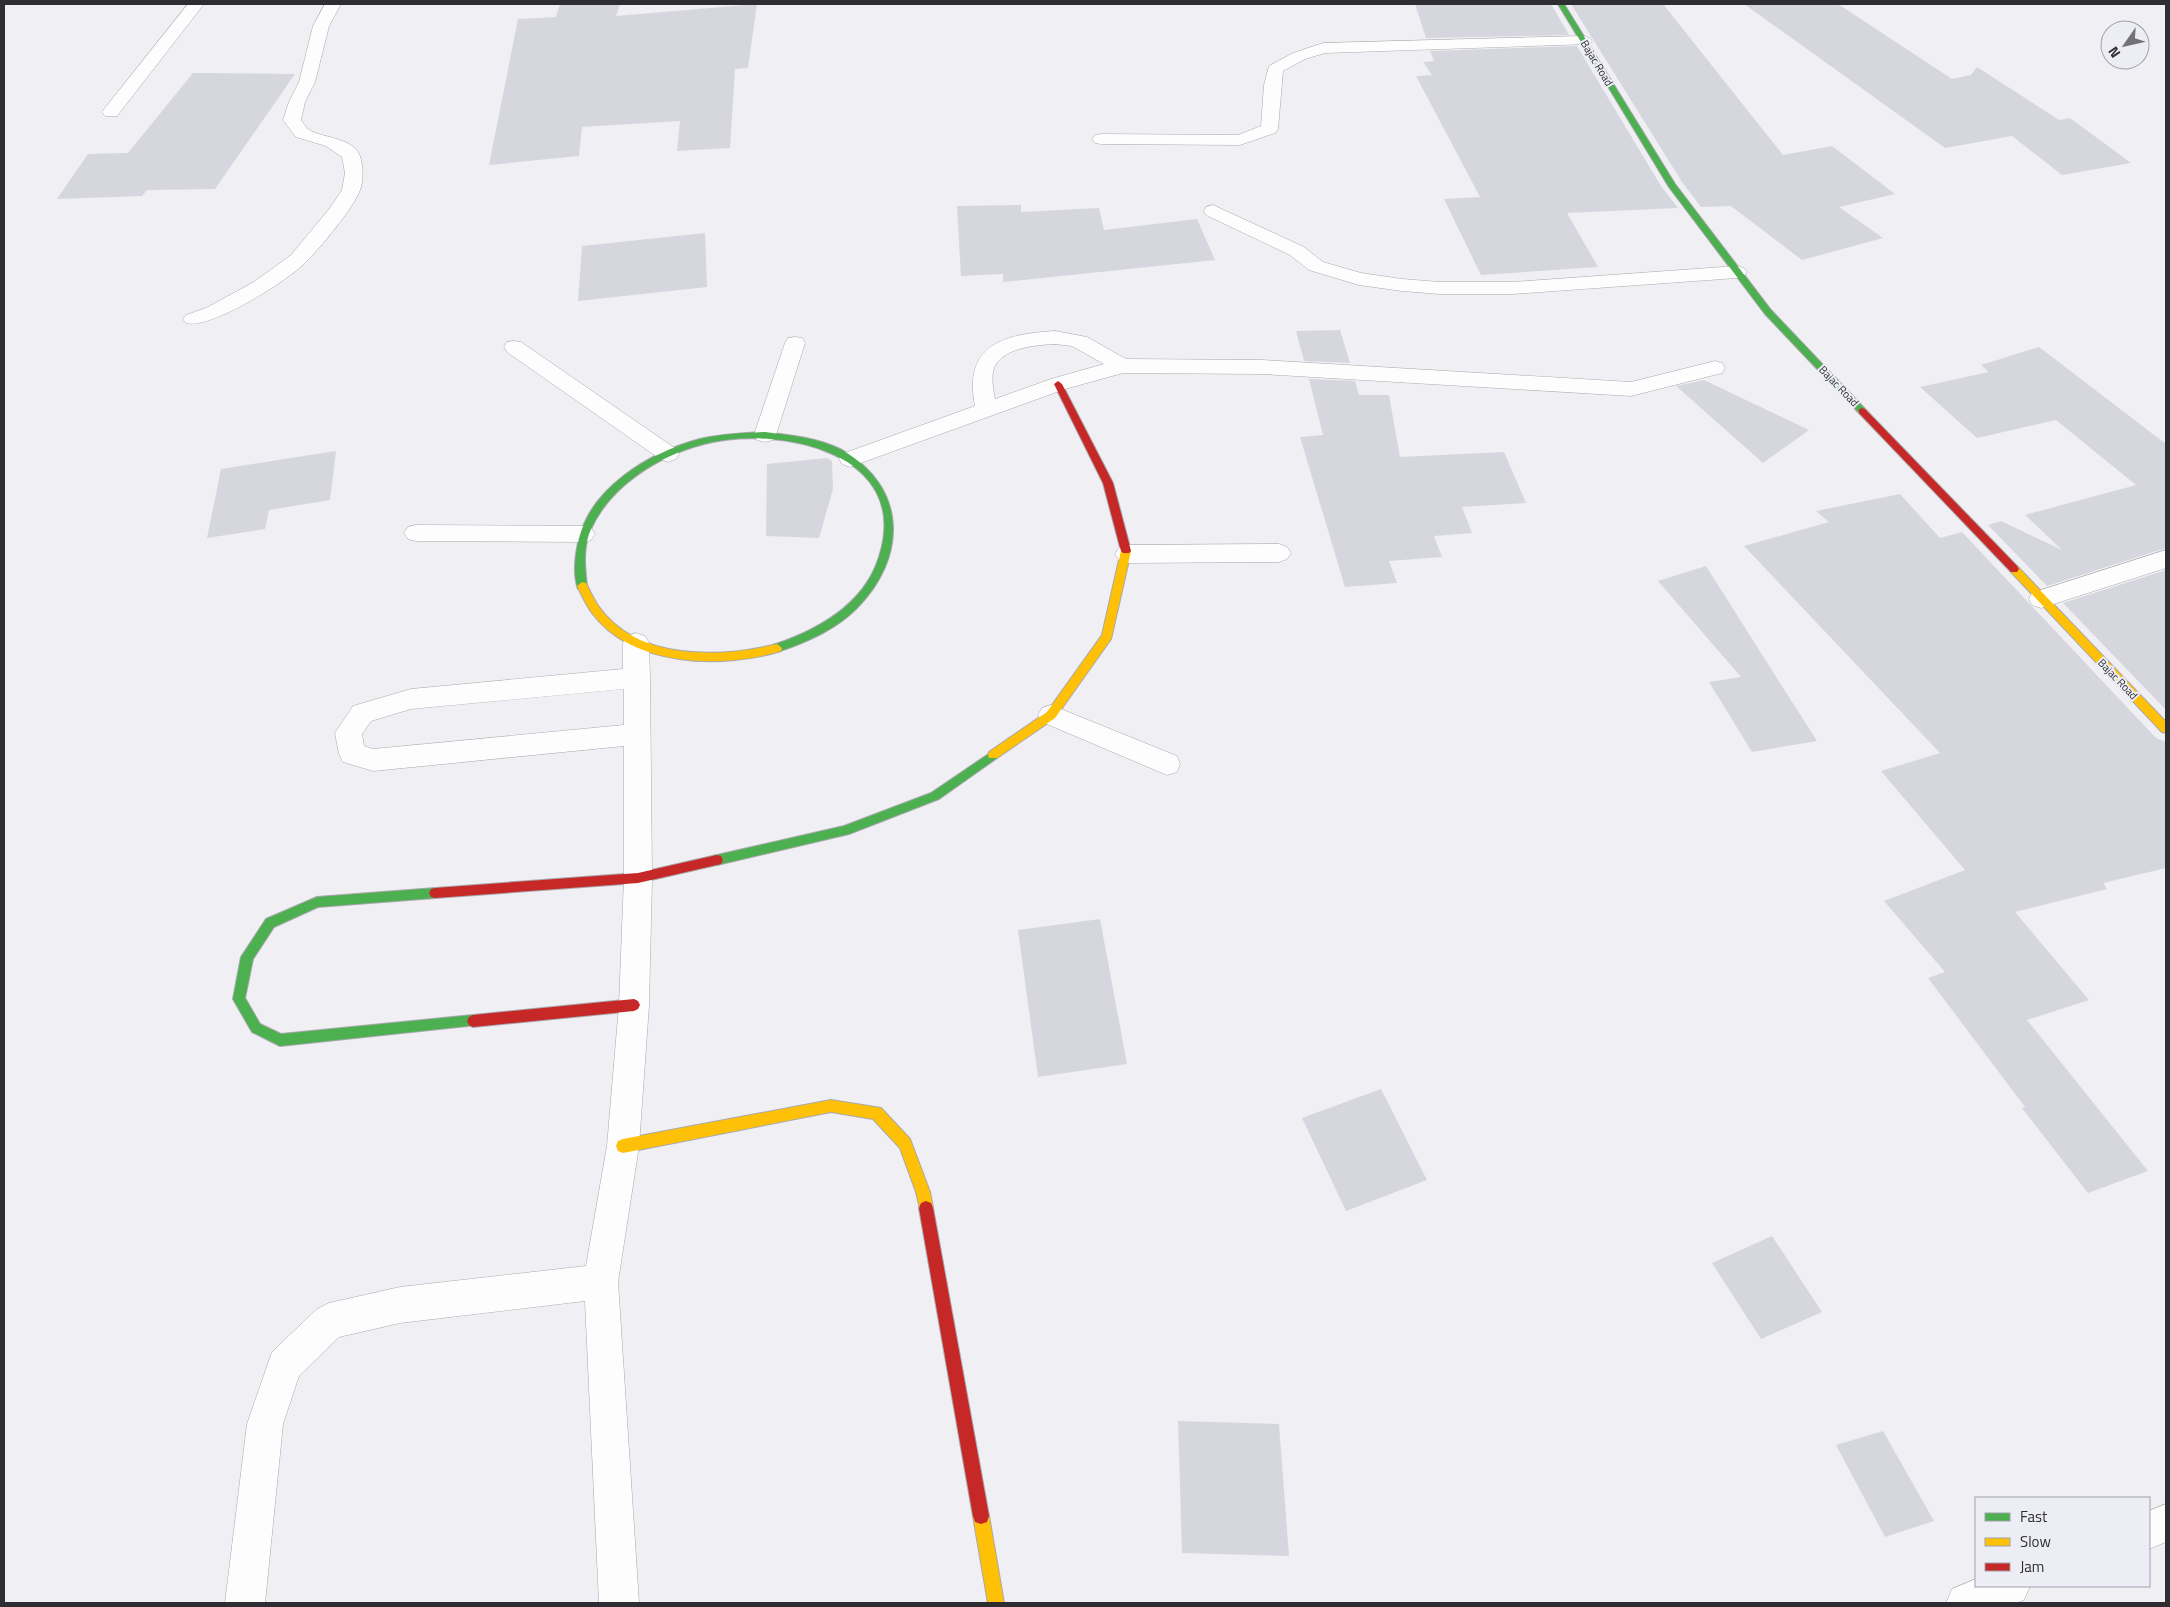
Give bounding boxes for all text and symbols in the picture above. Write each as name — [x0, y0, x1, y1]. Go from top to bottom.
north arrow — [2100, 20, 2150, 70]
street label: Bajac Road — [1577, 37, 1617, 89]
text: N — [2102, 43, 2125, 62]
street label: Bajac Road — [1815, 362, 1863, 410]
street label: Bajac Road — [2094, 655, 2142, 703]
legend — [1975, 1497, 2150, 1587]
text: Fast — [2020, 1505, 2048, 1528]
text: Slow — [2020, 1530, 2051, 1553]
text: Jam — [2020, 1555, 2044, 1578]

